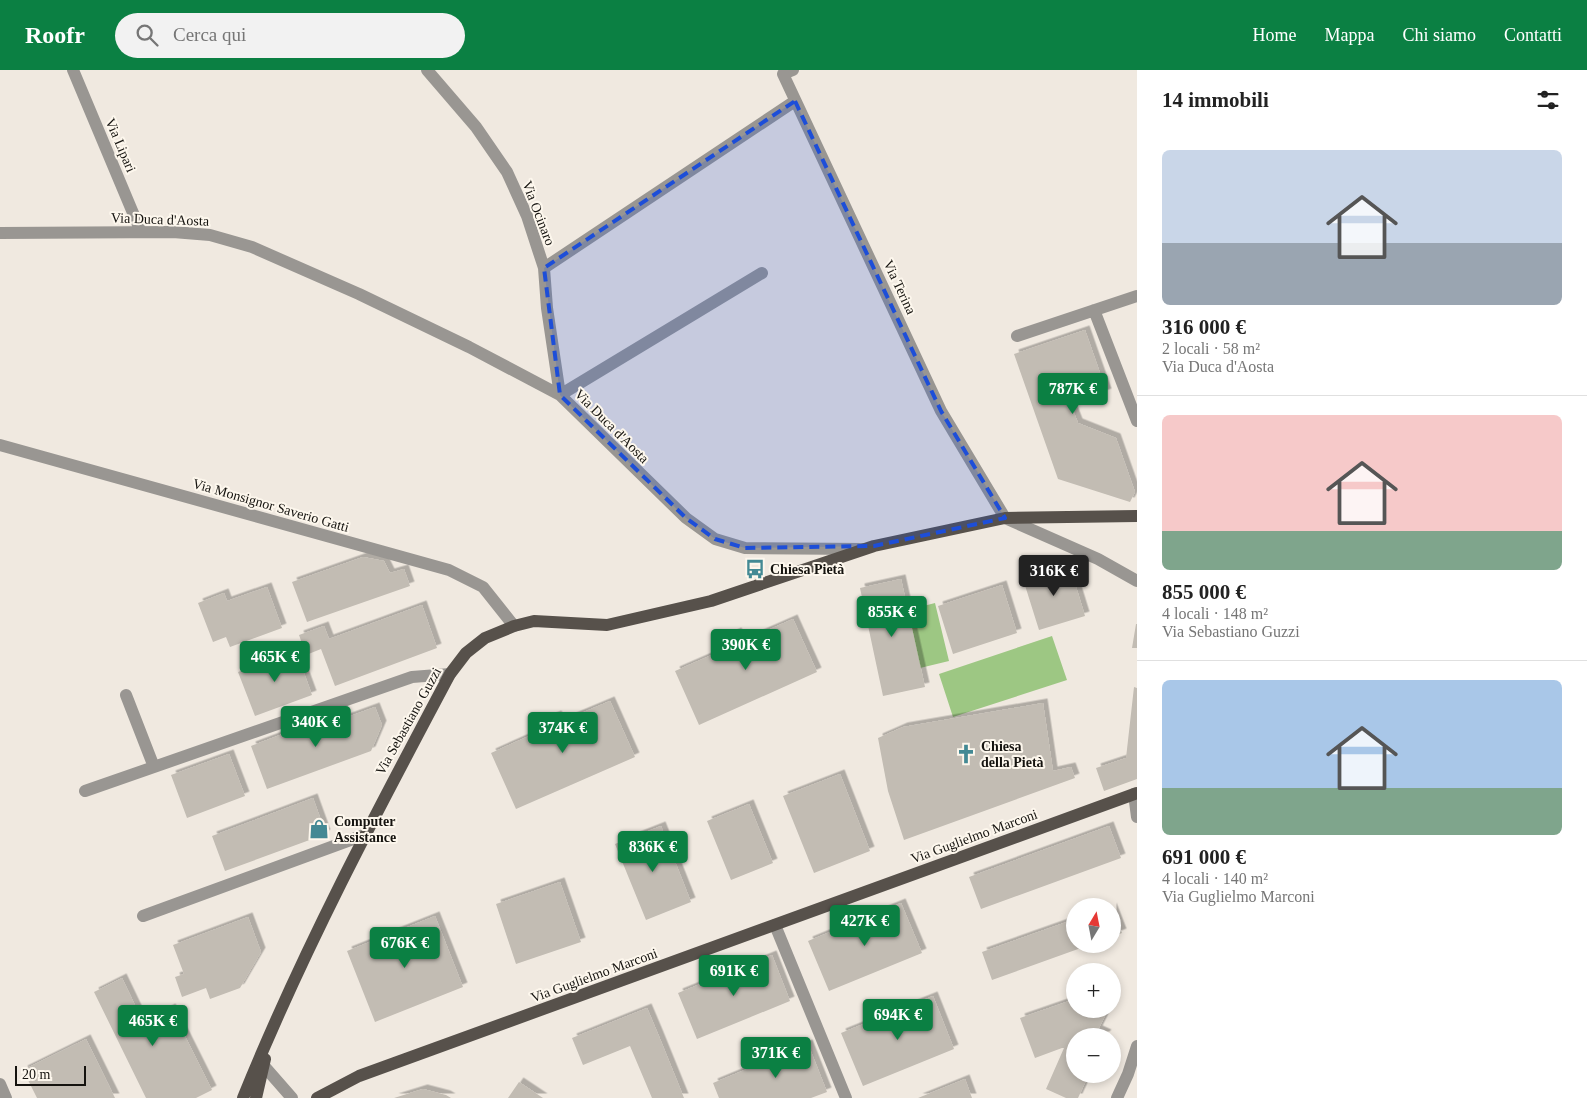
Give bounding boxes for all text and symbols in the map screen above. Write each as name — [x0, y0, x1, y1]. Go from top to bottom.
search box — [115, 13, 465, 58]
icon: search — [133, 21, 161, 49]
text: Roofr — [25, 22, 85, 48]
text: Cerca qui — [173, 24, 246, 45]
text: Home — [1253, 25, 1297, 45]
text: Mappa — [1325, 25, 1374, 45]
text: Chi siamo — [1402, 25, 1476, 45]
text: Contatti — [1504, 25, 1562, 45]
icon: filters — [1534, 86, 1562, 114]
text: 14 immobili — [1162, 88, 1269, 112]
street label: Via Lipari — [102, 116, 139, 174]
street label: Via Ocinaro — [519, 179, 558, 248]
icon: home — [1317, 182, 1407, 272]
street label: Via Duca d'Aosta — [111, 210, 210, 229]
street label: Via Terina — [880, 258, 919, 317]
text: 316 000 € — [1162, 315, 1246, 339]
text: 2 locali · 58 m² — [1162, 340, 1260, 357]
text: Via Duca d'Aosta — [1162, 358, 1274, 375]
pin: 787K € — [1032, 372, 1114, 415]
text: 787K € — [1049, 380, 1097, 397]
street label: Via Duca d'Aosta — [572, 386, 652, 467]
icon: home — [1317, 448, 1407, 538]
street label: Via Monsignor Saverio Gatti — [191, 476, 351, 535]
pin: 316K € — [1013, 554, 1095, 597]
bus stop icon: Chiesa Pietà — [744, 558, 766, 580]
place label: Chiesa Pietà — [770, 562, 844, 577]
text: 316K € — [1030, 562, 1078, 579]
text: 855 000 € — [1162, 580, 1246, 604]
pin: 855K € — [851, 596, 933, 638]
text: 855K € — [868, 603, 916, 620]
text: 4 locali · 148 m² — [1162, 605, 1268, 622]
text: Via Sebastiano Guzzi — [1162, 623, 1300, 640]
pin: 390K € — [705, 628, 787, 671]
text: 390K € — [722, 636, 770, 653]
pin: 465K € — [234, 640, 316, 683]
text: 465K € — [251, 648, 299, 665]
street label: Via Sebastiano Guzzi — [373, 665, 444, 778]
pin: 340K € — [275, 706, 357, 748]
pin: 374K € — [522, 712, 604, 754]
text: 340K € — [292, 713, 340, 730]
icon: home — [1317, 713, 1407, 803]
text: 374K € — [539, 719, 587, 736]
place label: Chiesa della Pietà — [981, 739, 1044, 770]
church icon: Chiesa della Pietà — [955, 743, 977, 765]
street label: Via Guglielmo Marconi — [909, 807, 1040, 866]
place label: Computer Assistance — [334, 814, 396, 845]
shop icon: Computer Assistance — [308, 818, 330, 840]
pin: 836K € — [612, 830, 694, 873]
text: 836K € — [629, 838, 677, 855]
text: 691 000 € — [1162, 845, 1246, 869]
text: 4 locali · 140 m² — [1162, 870, 1268, 887]
text: Via Guglielmo Marconi — [1162, 888, 1315, 905]
north arrow — [1066, 898, 1121, 952]
map controls — [1066, 898, 1121, 1083]
pin: 427K € — [824, 904, 906, 947]
text: 427K € — [841, 912, 889, 929]
pin: 676K € — [364, 926, 446, 969]
text: 676K € — [381, 934, 429, 951]
street label: Via Guglielmo Marconi — [529, 946, 660, 1005]
pin: 691K € — [693, 954, 775, 997]
text: 691K € — [710, 962, 758, 979]
button: + — [1066, 963, 1121, 1018]
pin: 694K € — [857, 998, 939, 1041]
pin: 465K € — [112, 1004, 194, 1047]
text: 694K € — [874, 1006, 922, 1023]
text: 465K € — [129, 1012, 177, 1029]
button: − — [1066, 1028, 1121, 1083]
pin: 371K € — [735, 1036, 817, 1079]
text: 371K € — [752, 1044, 800, 1061]
scale bar — [15, 1063, 86, 1086]
text: 20 m — [22, 1067, 50, 1082]

